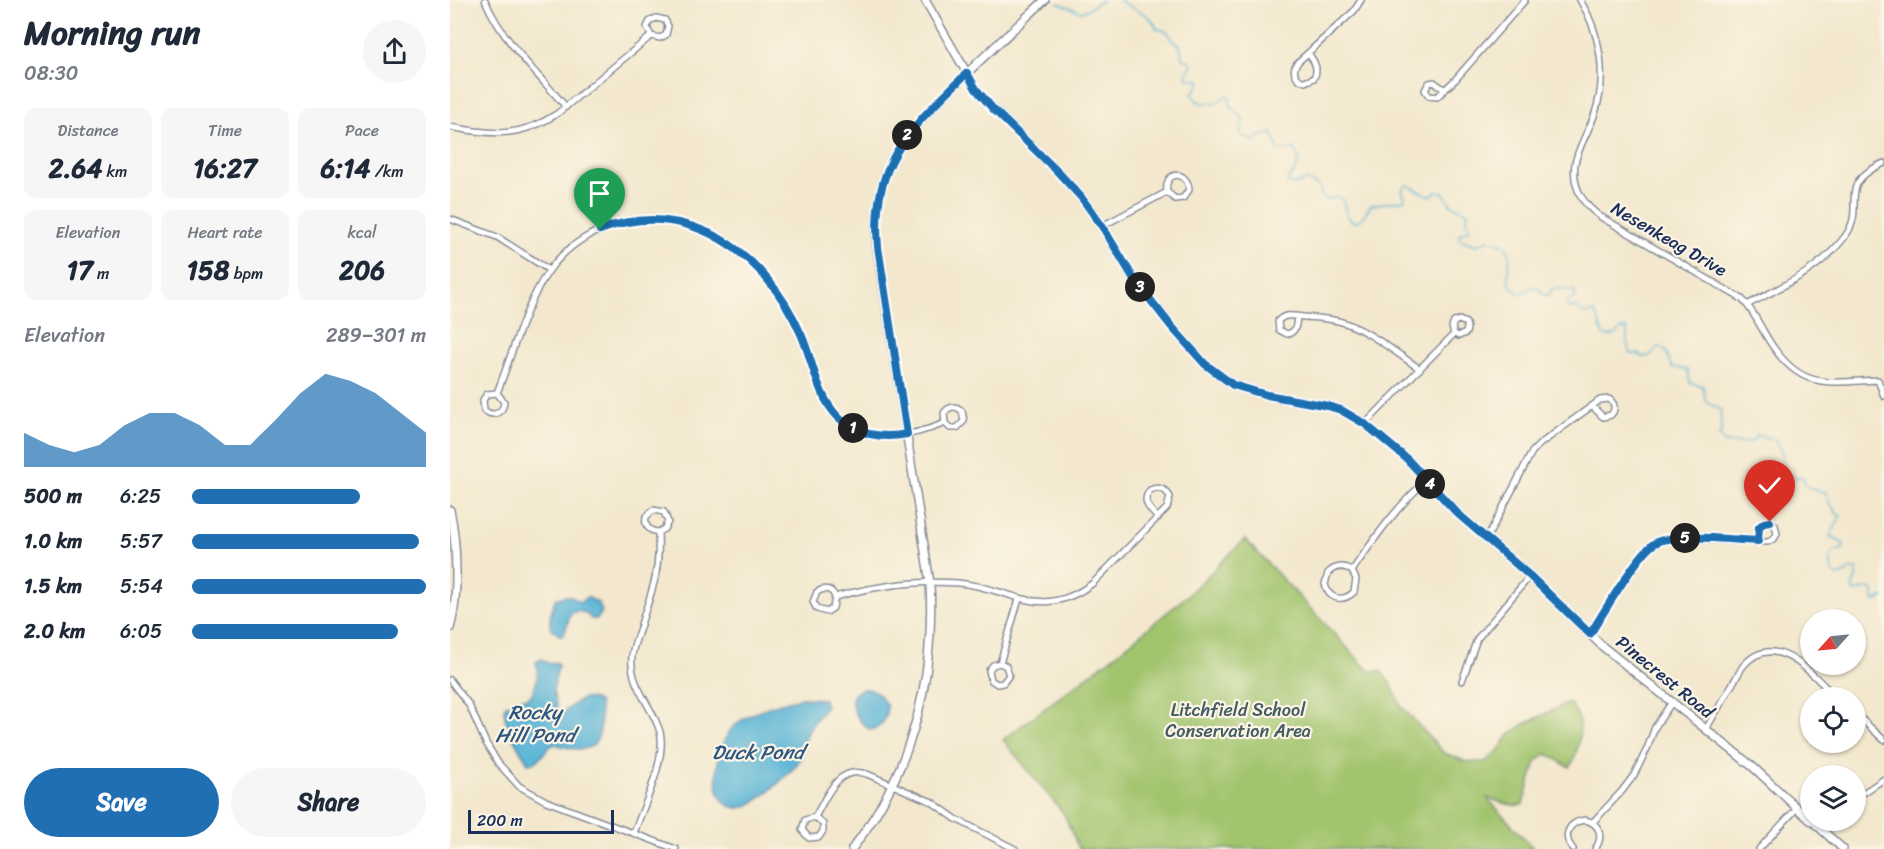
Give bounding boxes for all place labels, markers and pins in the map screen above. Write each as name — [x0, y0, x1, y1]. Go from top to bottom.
pin: 2 — [892, 120, 922, 150]
pin — [574, 168, 625, 230]
pin: 3 — [1125, 272, 1155, 302]
pin: 1 — [838, 413, 868, 443]
pin — [1744, 460, 1795, 522]
pin: 4 — [1415, 469, 1445, 499]
pin: 5 — [1670, 523, 1700, 553]

